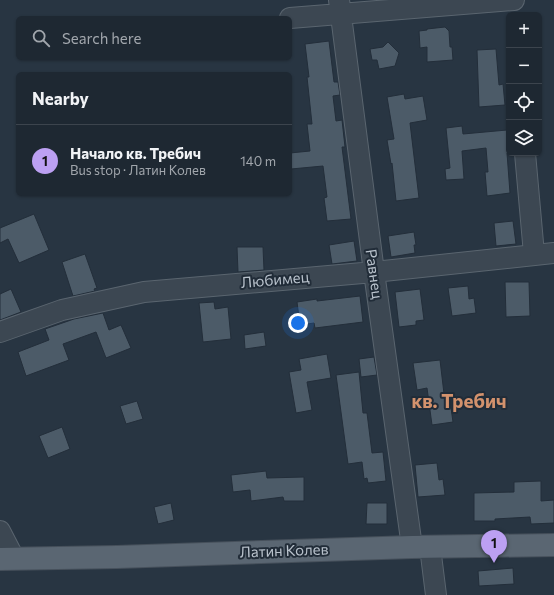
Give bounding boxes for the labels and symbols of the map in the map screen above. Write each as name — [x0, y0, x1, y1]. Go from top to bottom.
street label: Равнец — [363, 248, 387, 300]
street label: Любимец — [240, 267, 310, 291]
your location — [288, 313, 308, 333]
district label: кв. Требич — [411, 389, 507, 412]
pin: 1 — [481, 530, 507, 563]
street label: Латин Колев — [239, 539, 329, 561]

